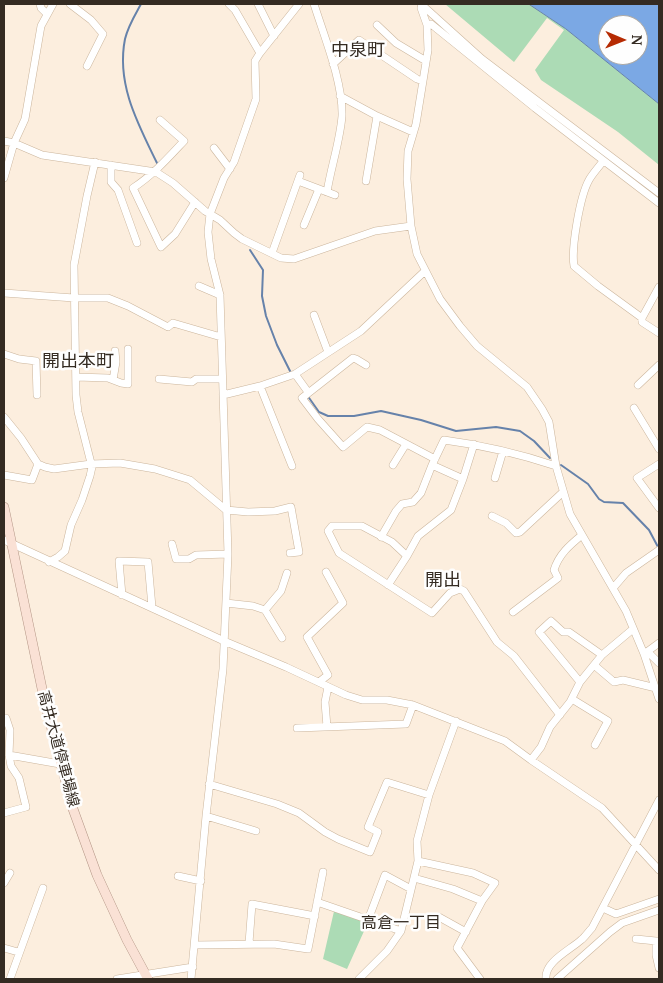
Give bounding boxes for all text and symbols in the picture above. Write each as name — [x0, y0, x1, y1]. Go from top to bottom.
north arrow — [598, 15, 648, 65]
text: N — [628, 35, 647, 46]
district label: 中泉町 — [331, 40, 385, 62]
district label: 開出本町 — [42, 351, 114, 373]
district label: 開出 — [425, 570, 461, 592]
street label: 高井大道停車場線 — [34, 689, 82, 809]
district label: 高倉一丁目 — [361, 913, 441, 933]

